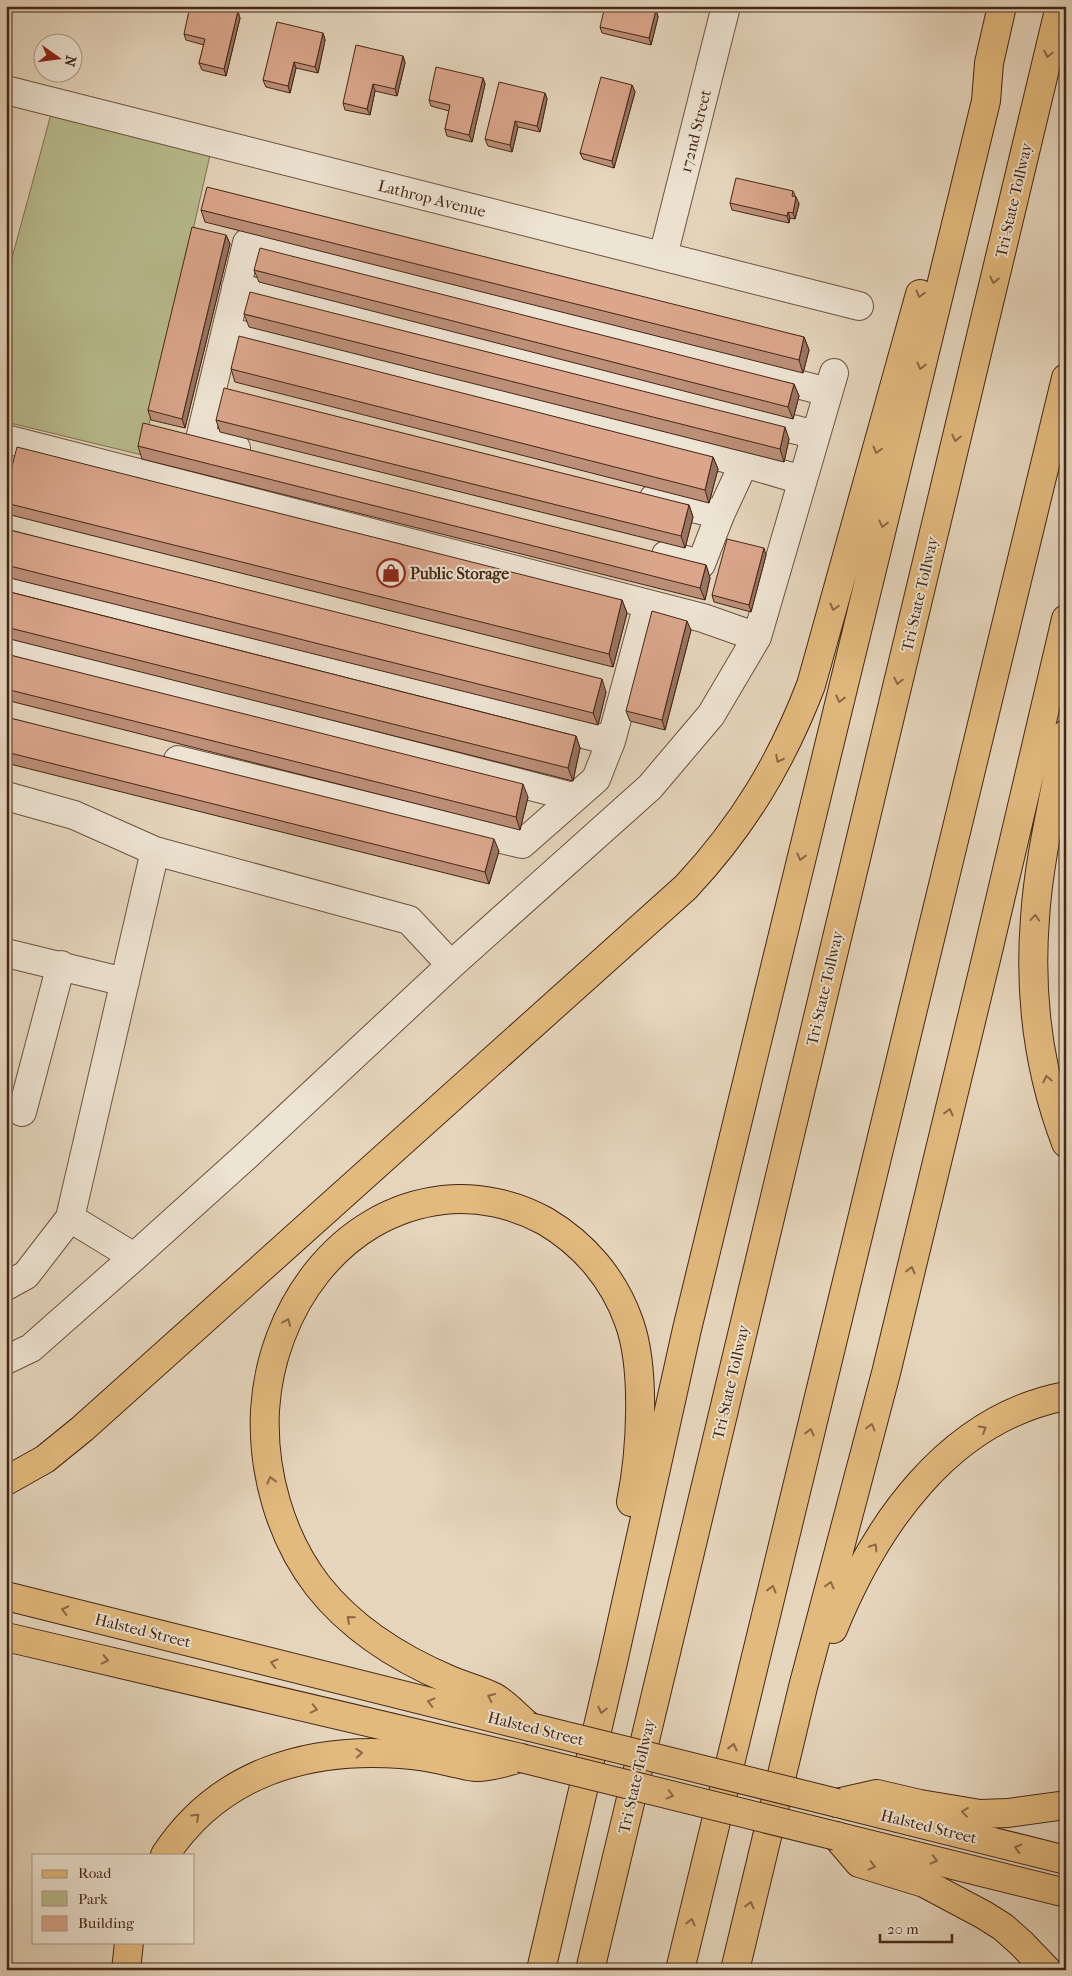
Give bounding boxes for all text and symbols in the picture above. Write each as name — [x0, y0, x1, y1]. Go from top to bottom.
north arrow — [32, 32, 82, 82]
one-way arrow — [1043, 49, 1054, 58]
text: N — [61, 54, 80, 69]
street label: 172nd Street — [676, 87, 715, 175]
street label: Tri-State Tollway — [991, 140, 1036, 259]
street label: Lathrop Avenue — [376, 176, 488, 221]
one-way arrow — [989, 275, 1000, 284]
one-way arrow — [916, 289, 926, 297]
one-way arrow — [916, 362, 927, 371]
one-way arrow — [951, 433, 962, 442]
one-way arrow — [872, 446, 883, 455]
one-way arrow — [878, 520, 888, 528]
street label: Tri-State Tollway — [897, 534, 942, 653]
shop icon: Public Storage — [376, 558, 406, 588]
place label: Public Storage — [410, 564, 509, 584]
one-way arrow — [829, 602, 839, 611]
one-way arrow — [893, 676, 904, 685]
one-way arrow — [835, 695, 846, 704]
one-way arrow — [775, 754, 785, 763]
one-way arrow — [796, 853, 807, 861]
one-way arrow — [1029, 914, 1040, 922]
street label: Tri-State Tollway — [802, 928, 847, 1047]
one-way arrow — [1042, 1075, 1053, 1084]
one-way arrow — [943, 1107, 954, 1116]
one-way arrow — [905, 1265, 916, 1274]
one-way arrow — [281, 1318, 292, 1327]
street label: Tri-State Tollway — [708, 1322, 753, 1441]
one-way arrow — [866, 1424, 876, 1432]
one-way arrow — [978, 1425, 987, 1435]
one-way arrow — [804, 1427, 815, 1436]
one-way arrow — [266, 1476, 277, 1485]
one-way arrow — [868, 1543, 877, 1552]
one-way arrow — [824, 1580, 835, 1589]
one-way arrow — [766, 1585, 777, 1594]
one-way arrow — [62, 1606, 70, 1616]
street label: Halsted Street — [93, 1609, 193, 1652]
one-way arrow — [347, 1616, 356, 1625]
one-way arrow — [100, 1654, 109, 1665]
one-way arrow — [269, 1658, 278, 1669]
one-way arrow — [488, 1694, 497, 1704]
one-way arrow — [428, 1698, 436, 1708]
one-way arrow — [310, 1703, 319, 1714]
one-way arrow — [597, 1705, 608, 1714]
street label: Halsted Street — [486, 1707, 586, 1750]
street label: Tri-State Tollway — [614, 1716, 659, 1835]
one-way arrow — [727, 1743, 738, 1752]
one-way arrow — [355, 1748, 363, 1759]
one-way arrow — [666, 1789, 675, 1800]
street label: Halsted Street — [879, 1805, 979, 1848]
one-way arrow — [961, 1807, 969, 1818]
one-way arrow — [190, 1814, 199, 1823]
one-way arrow — [1014, 1843, 1023, 1854]
legend — [32, 1854, 195, 1944]
one-way arrow — [930, 1854, 939, 1865]
one-way arrow — [868, 1860, 877, 1871]
text: Road — [78, 1864, 112, 1882]
text: Park — [78, 1890, 108, 1908]
one-way arrow — [745, 1901, 755, 1909]
scale bar — [880, 1911, 952, 1943]
text: Building — [78, 1914, 135, 1932]
one-way arrow — [685, 1918, 696, 1927]
text: 20 m — [887, 1920, 919, 1938]

